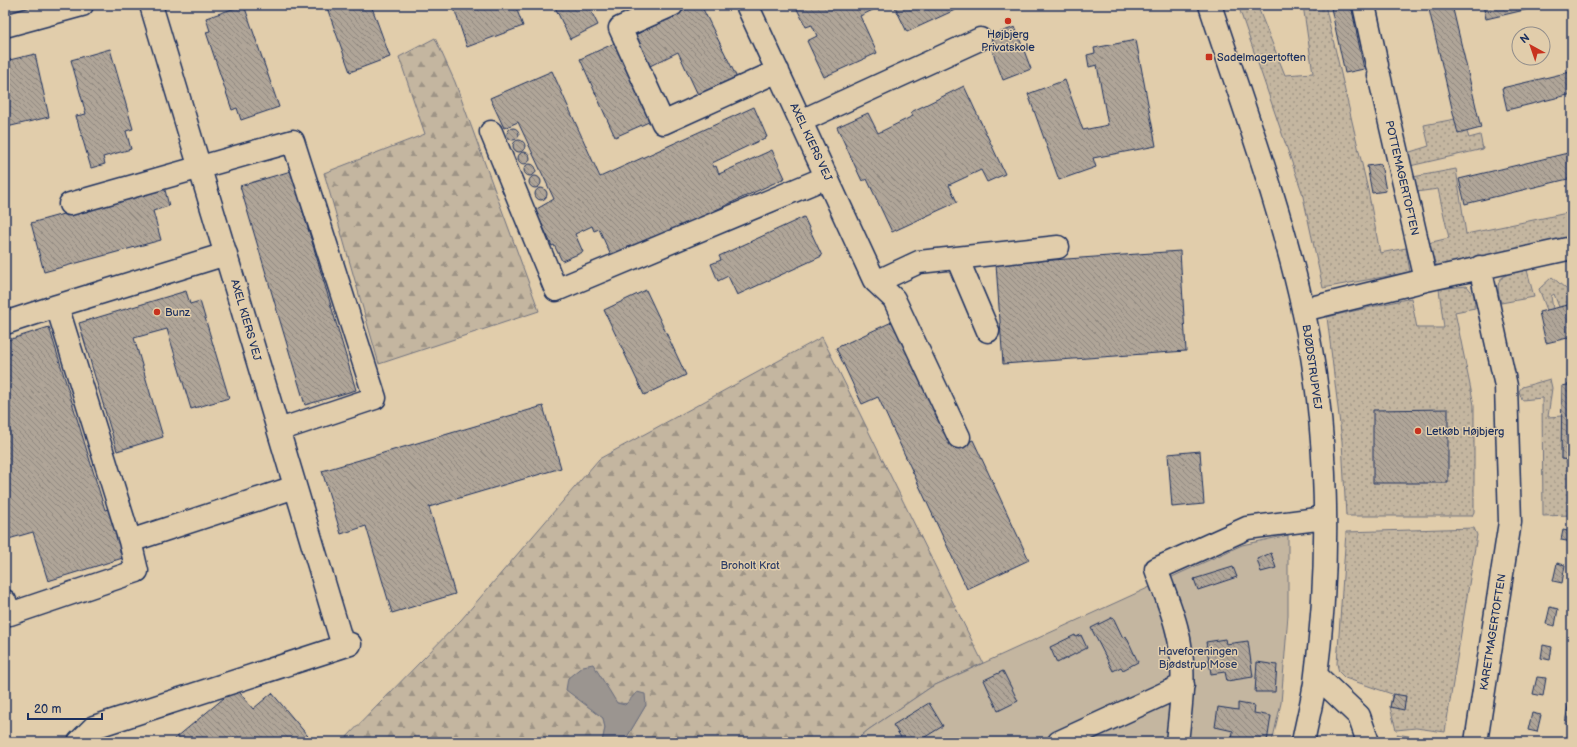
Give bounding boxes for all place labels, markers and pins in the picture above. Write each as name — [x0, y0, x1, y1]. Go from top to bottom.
marker: Højbjerg Privatskole — [1003, 16, 1013, 26]
place label: Højbjerg Privatskole — [981, 28, 1035, 54]
place label: Sadelmagertoften — [1217, 51, 1306, 64]
marker: Sadelmagertoften — [1204, 52, 1214, 62]
place label: Bunz — [165, 306, 191, 319]
marker: Bunz — [152, 307, 162, 317]
place label: Letkøb Højbjerg — [1426, 425, 1504, 438]
marker: Letkøb Højbjerg — [1413, 426, 1423, 436]

